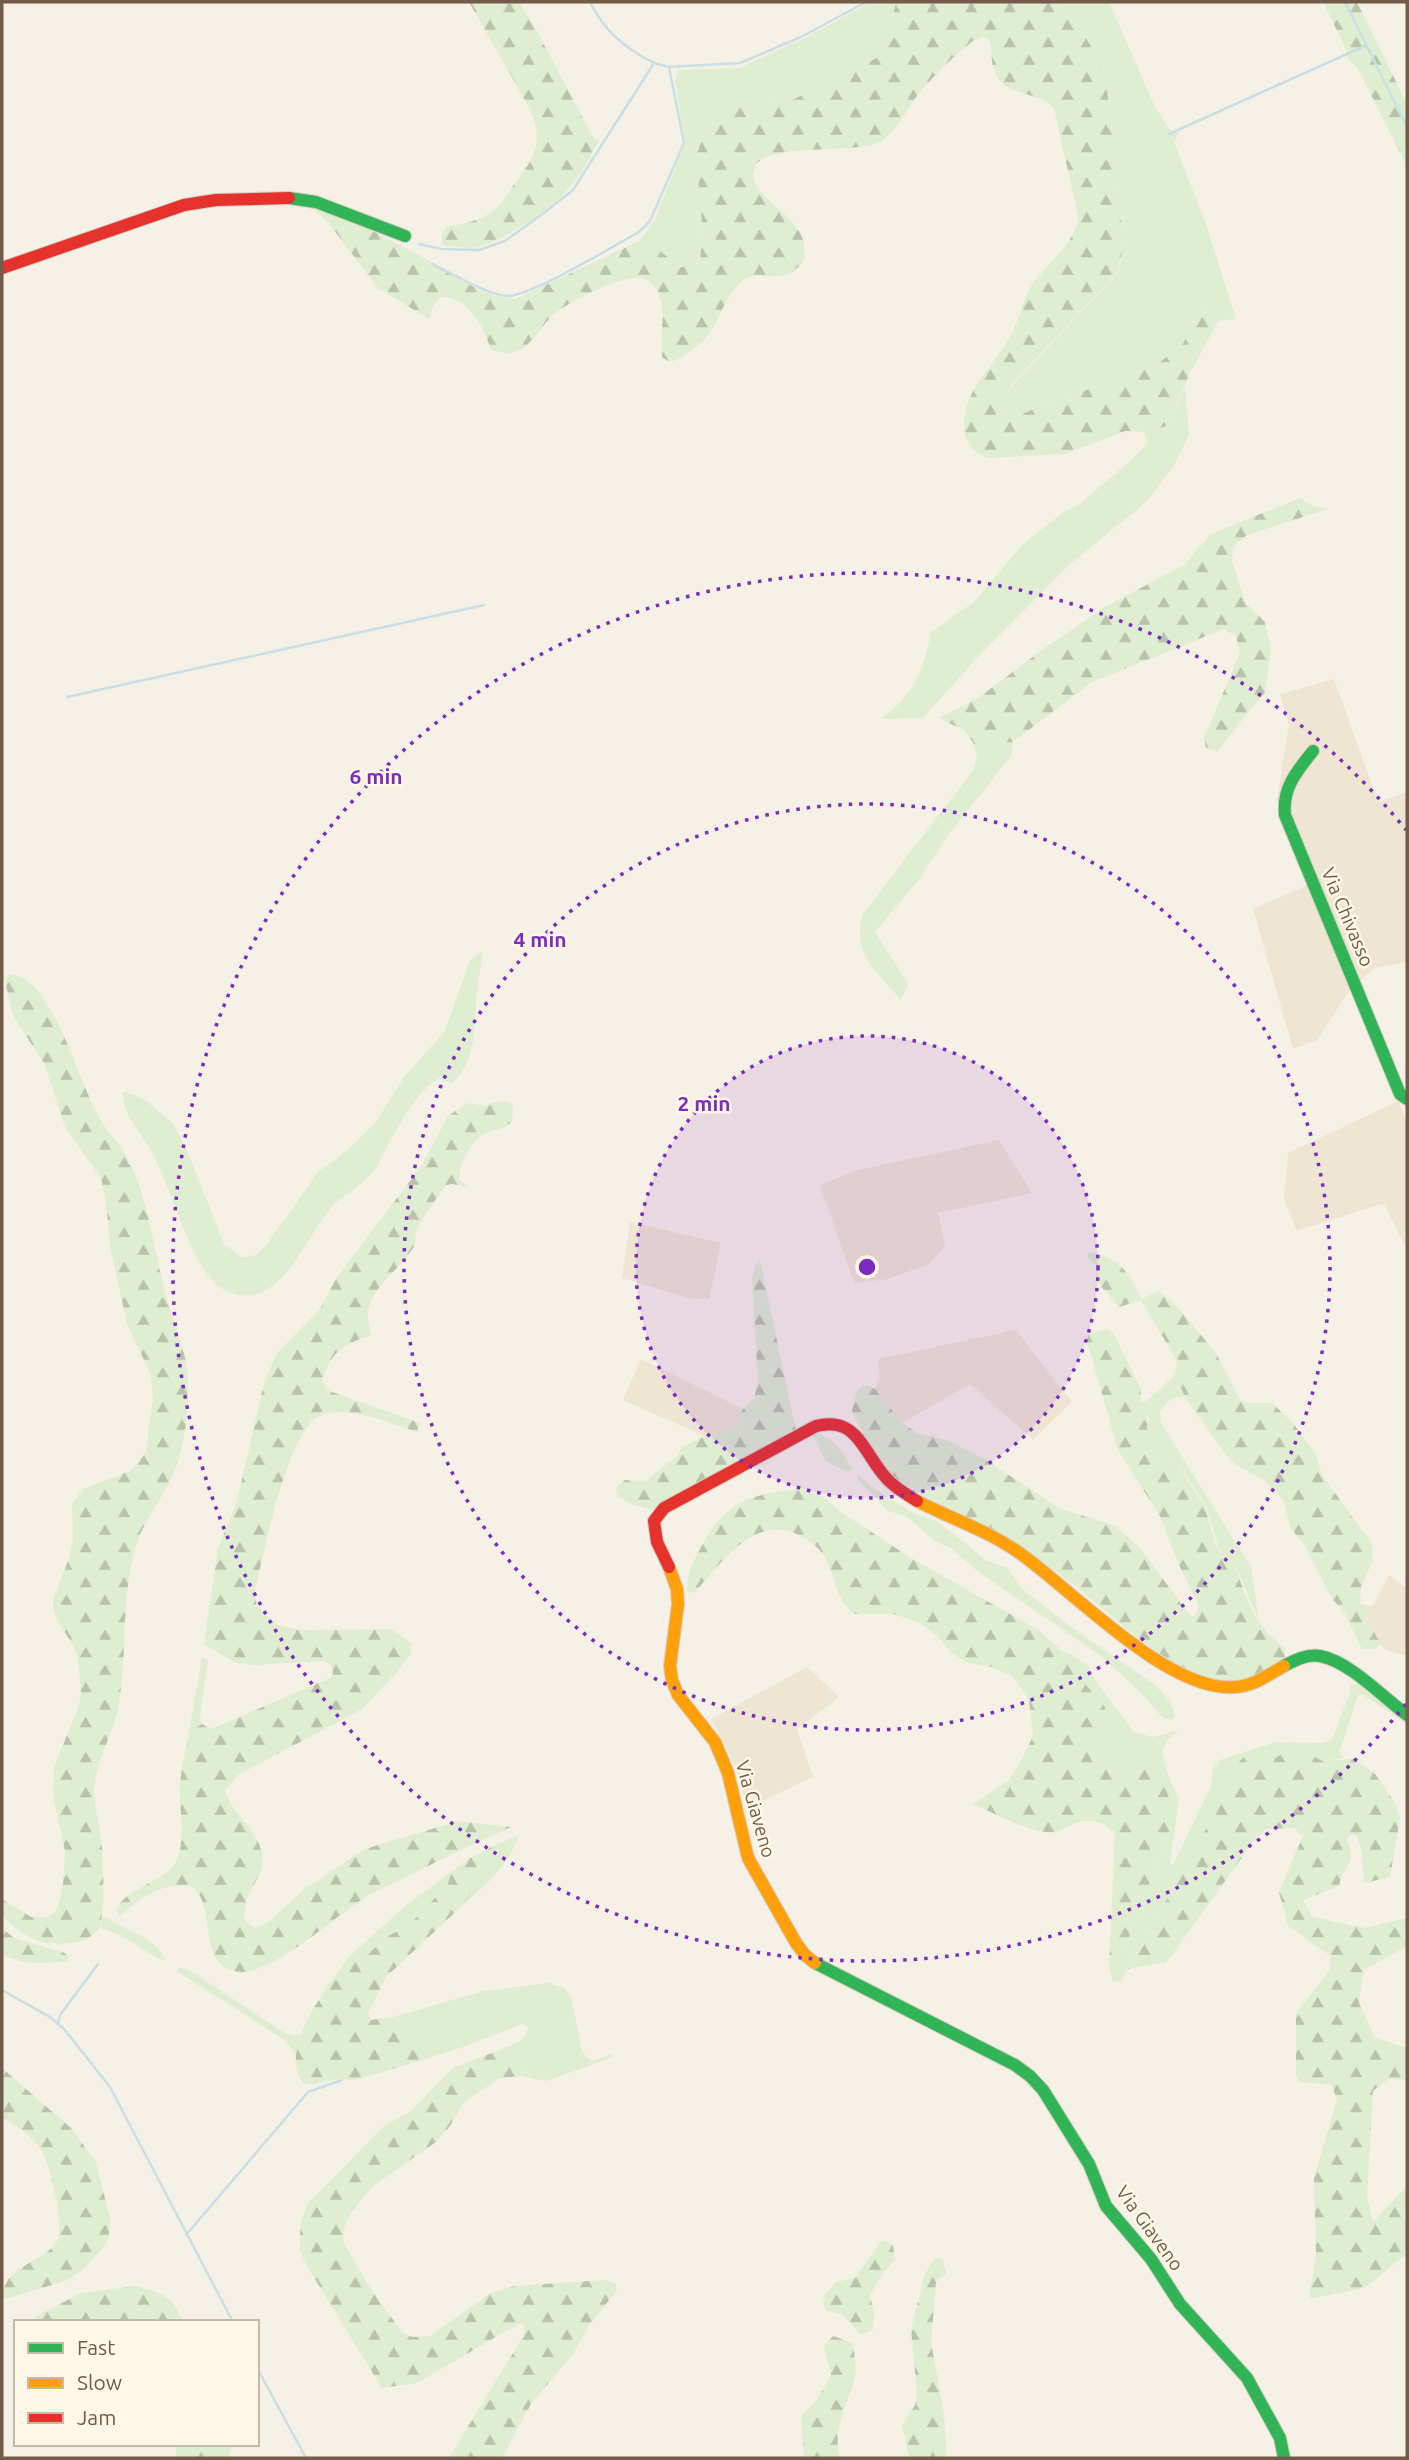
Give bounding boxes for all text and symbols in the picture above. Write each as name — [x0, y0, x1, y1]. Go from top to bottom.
text: 6 min — [349, 764, 403, 788]
street label: Via Chivasso — [1317, 864, 1379, 970]
text: 4 min — [513, 927, 567, 951]
text: 2 min — [677, 1091, 731, 1115]
centre of rings — [855, 1255, 879, 1279]
street label: Via Giaveno — [732, 1758, 780, 1860]
street label: Via Giaveno — [1112, 2181, 1188, 2275]
legend — [14, 2320, 259, 2446]
text: Fast — [77, 2335, 115, 2359]
text: Slow — [77, 2370, 122, 2394]
text: Jam — [77, 2405, 116, 2429]

